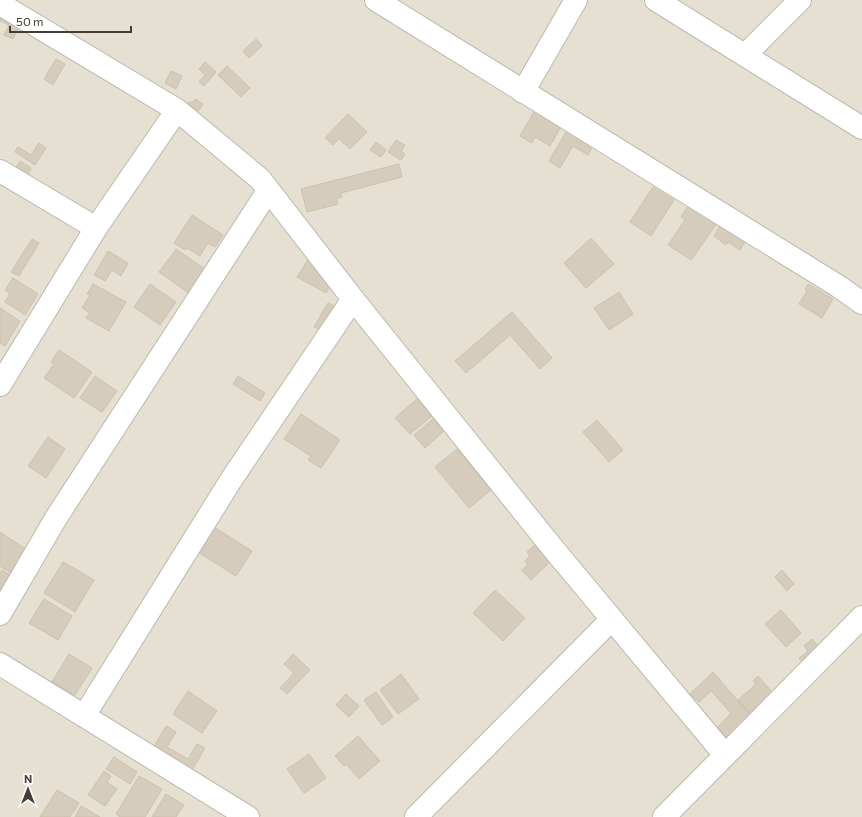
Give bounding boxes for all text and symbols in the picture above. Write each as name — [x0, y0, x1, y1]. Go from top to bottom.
scale bar — [10, 8, 131, 34]
text: 50 m — [16, 14, 44, 28]
north arrow — [8, 769, 48, 809]
text: N — [24, 772, 32, 785]

